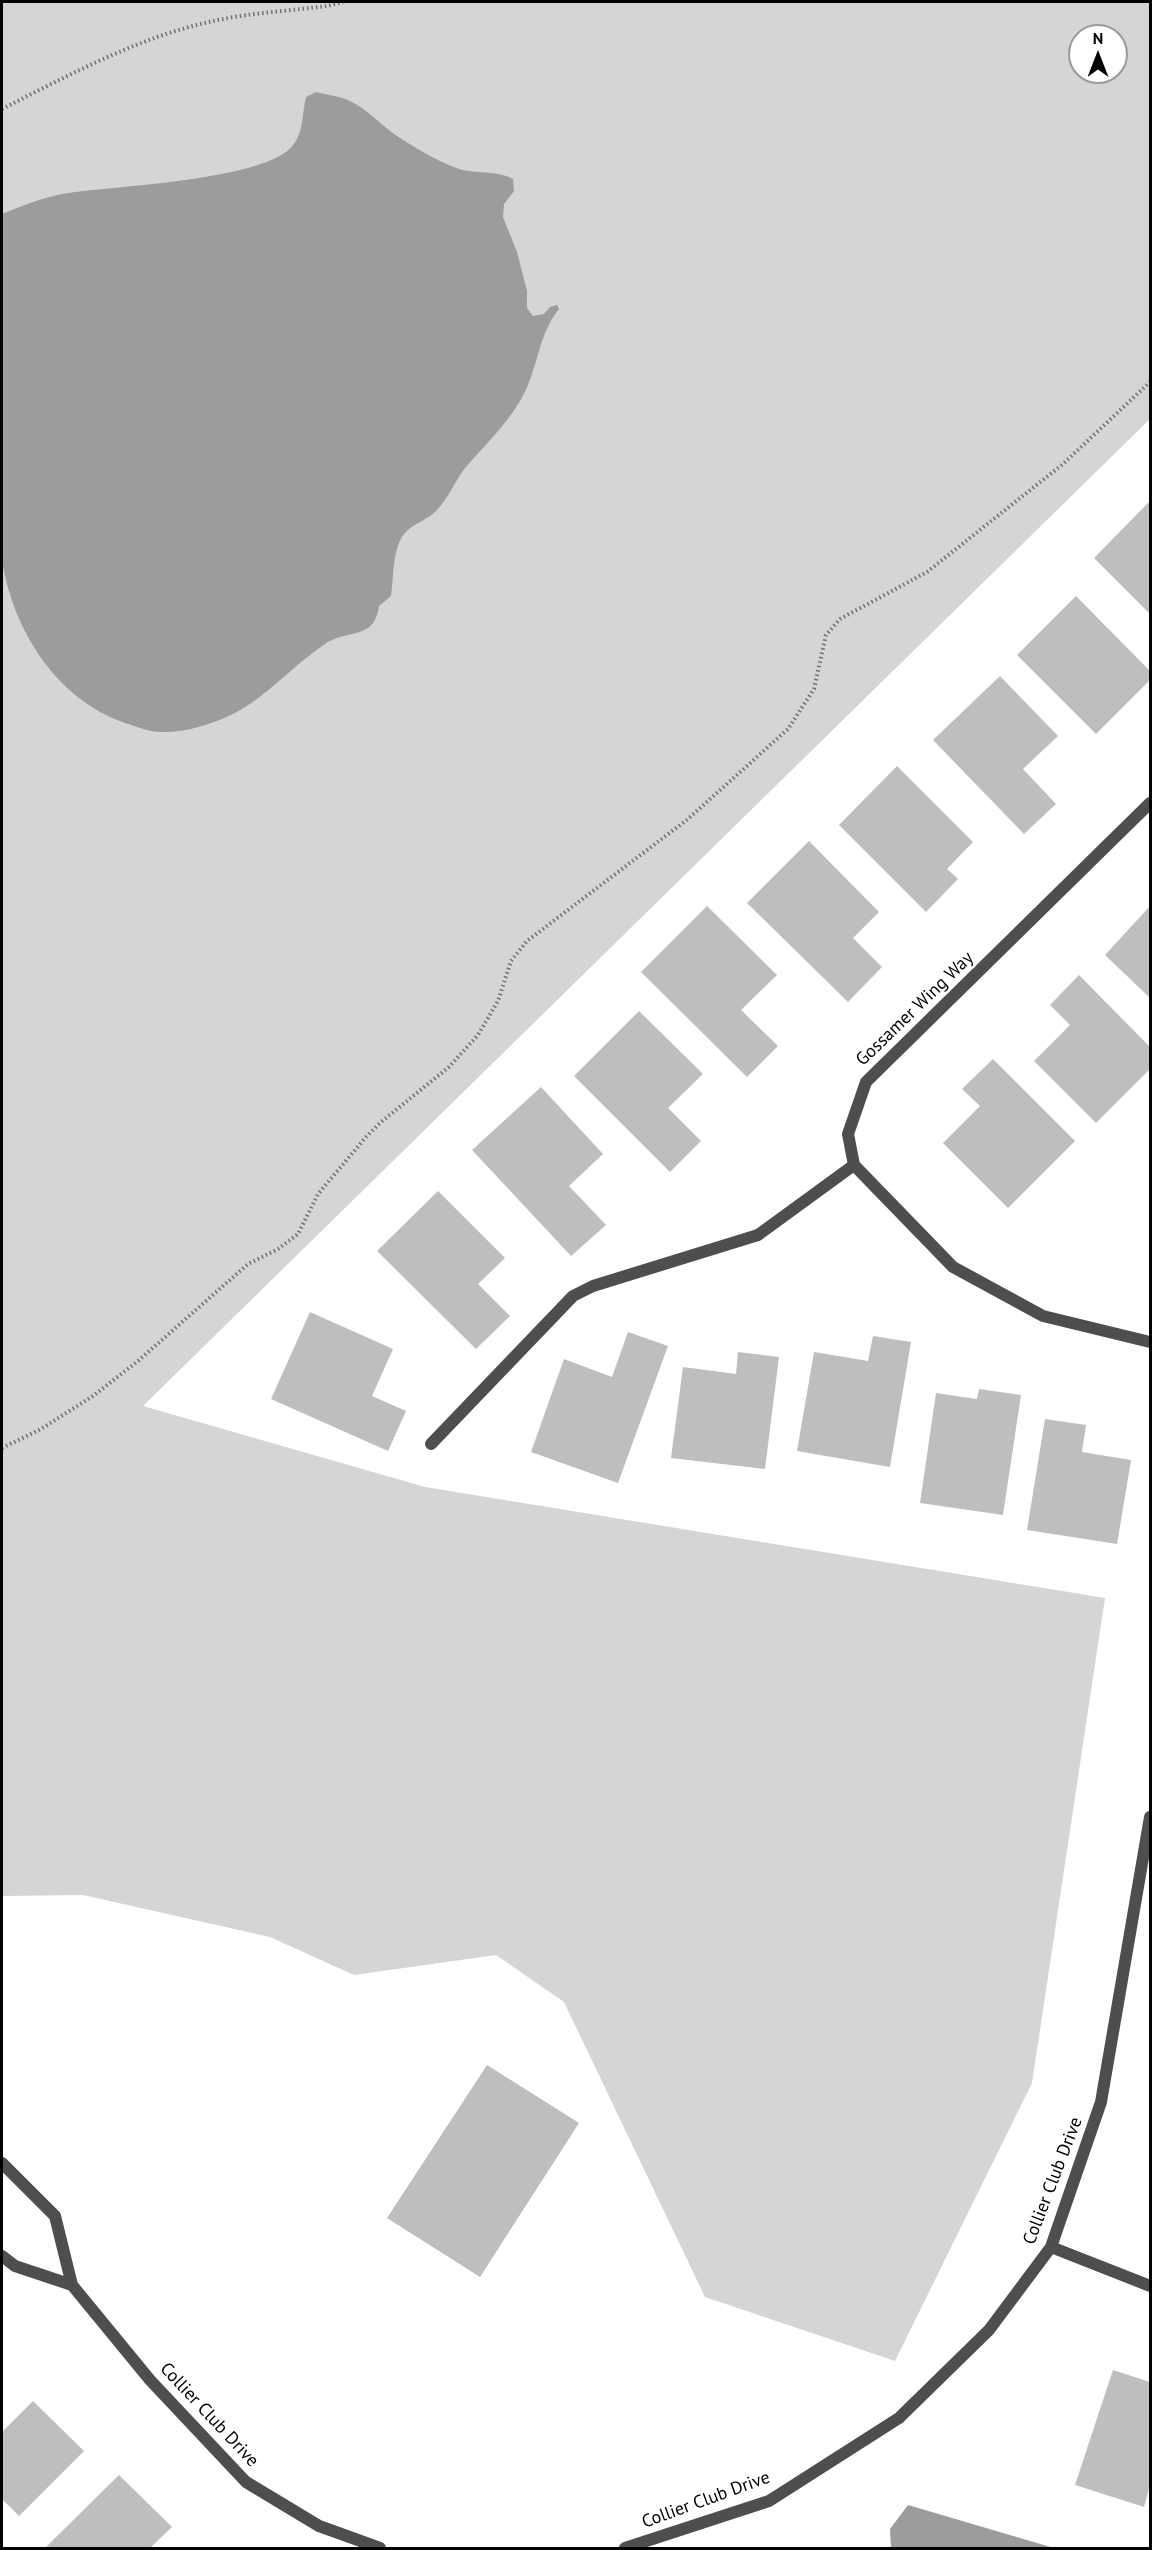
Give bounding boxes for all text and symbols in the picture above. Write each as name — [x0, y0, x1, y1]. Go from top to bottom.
north arrow — [1068, 24, 1128, 84]
text: N — [1093, 28, 1103, 48]
street label: Gossamer Wing Way — [852, 947, 978, 1071]
street label: Collier Club Drive — [1019, 2114, 1087, 2248]
street label: Collier Club Drive — [155, 2358, 263, 2472]
street label: Collier Club Drive — [639, 2467, 773, 2533]

